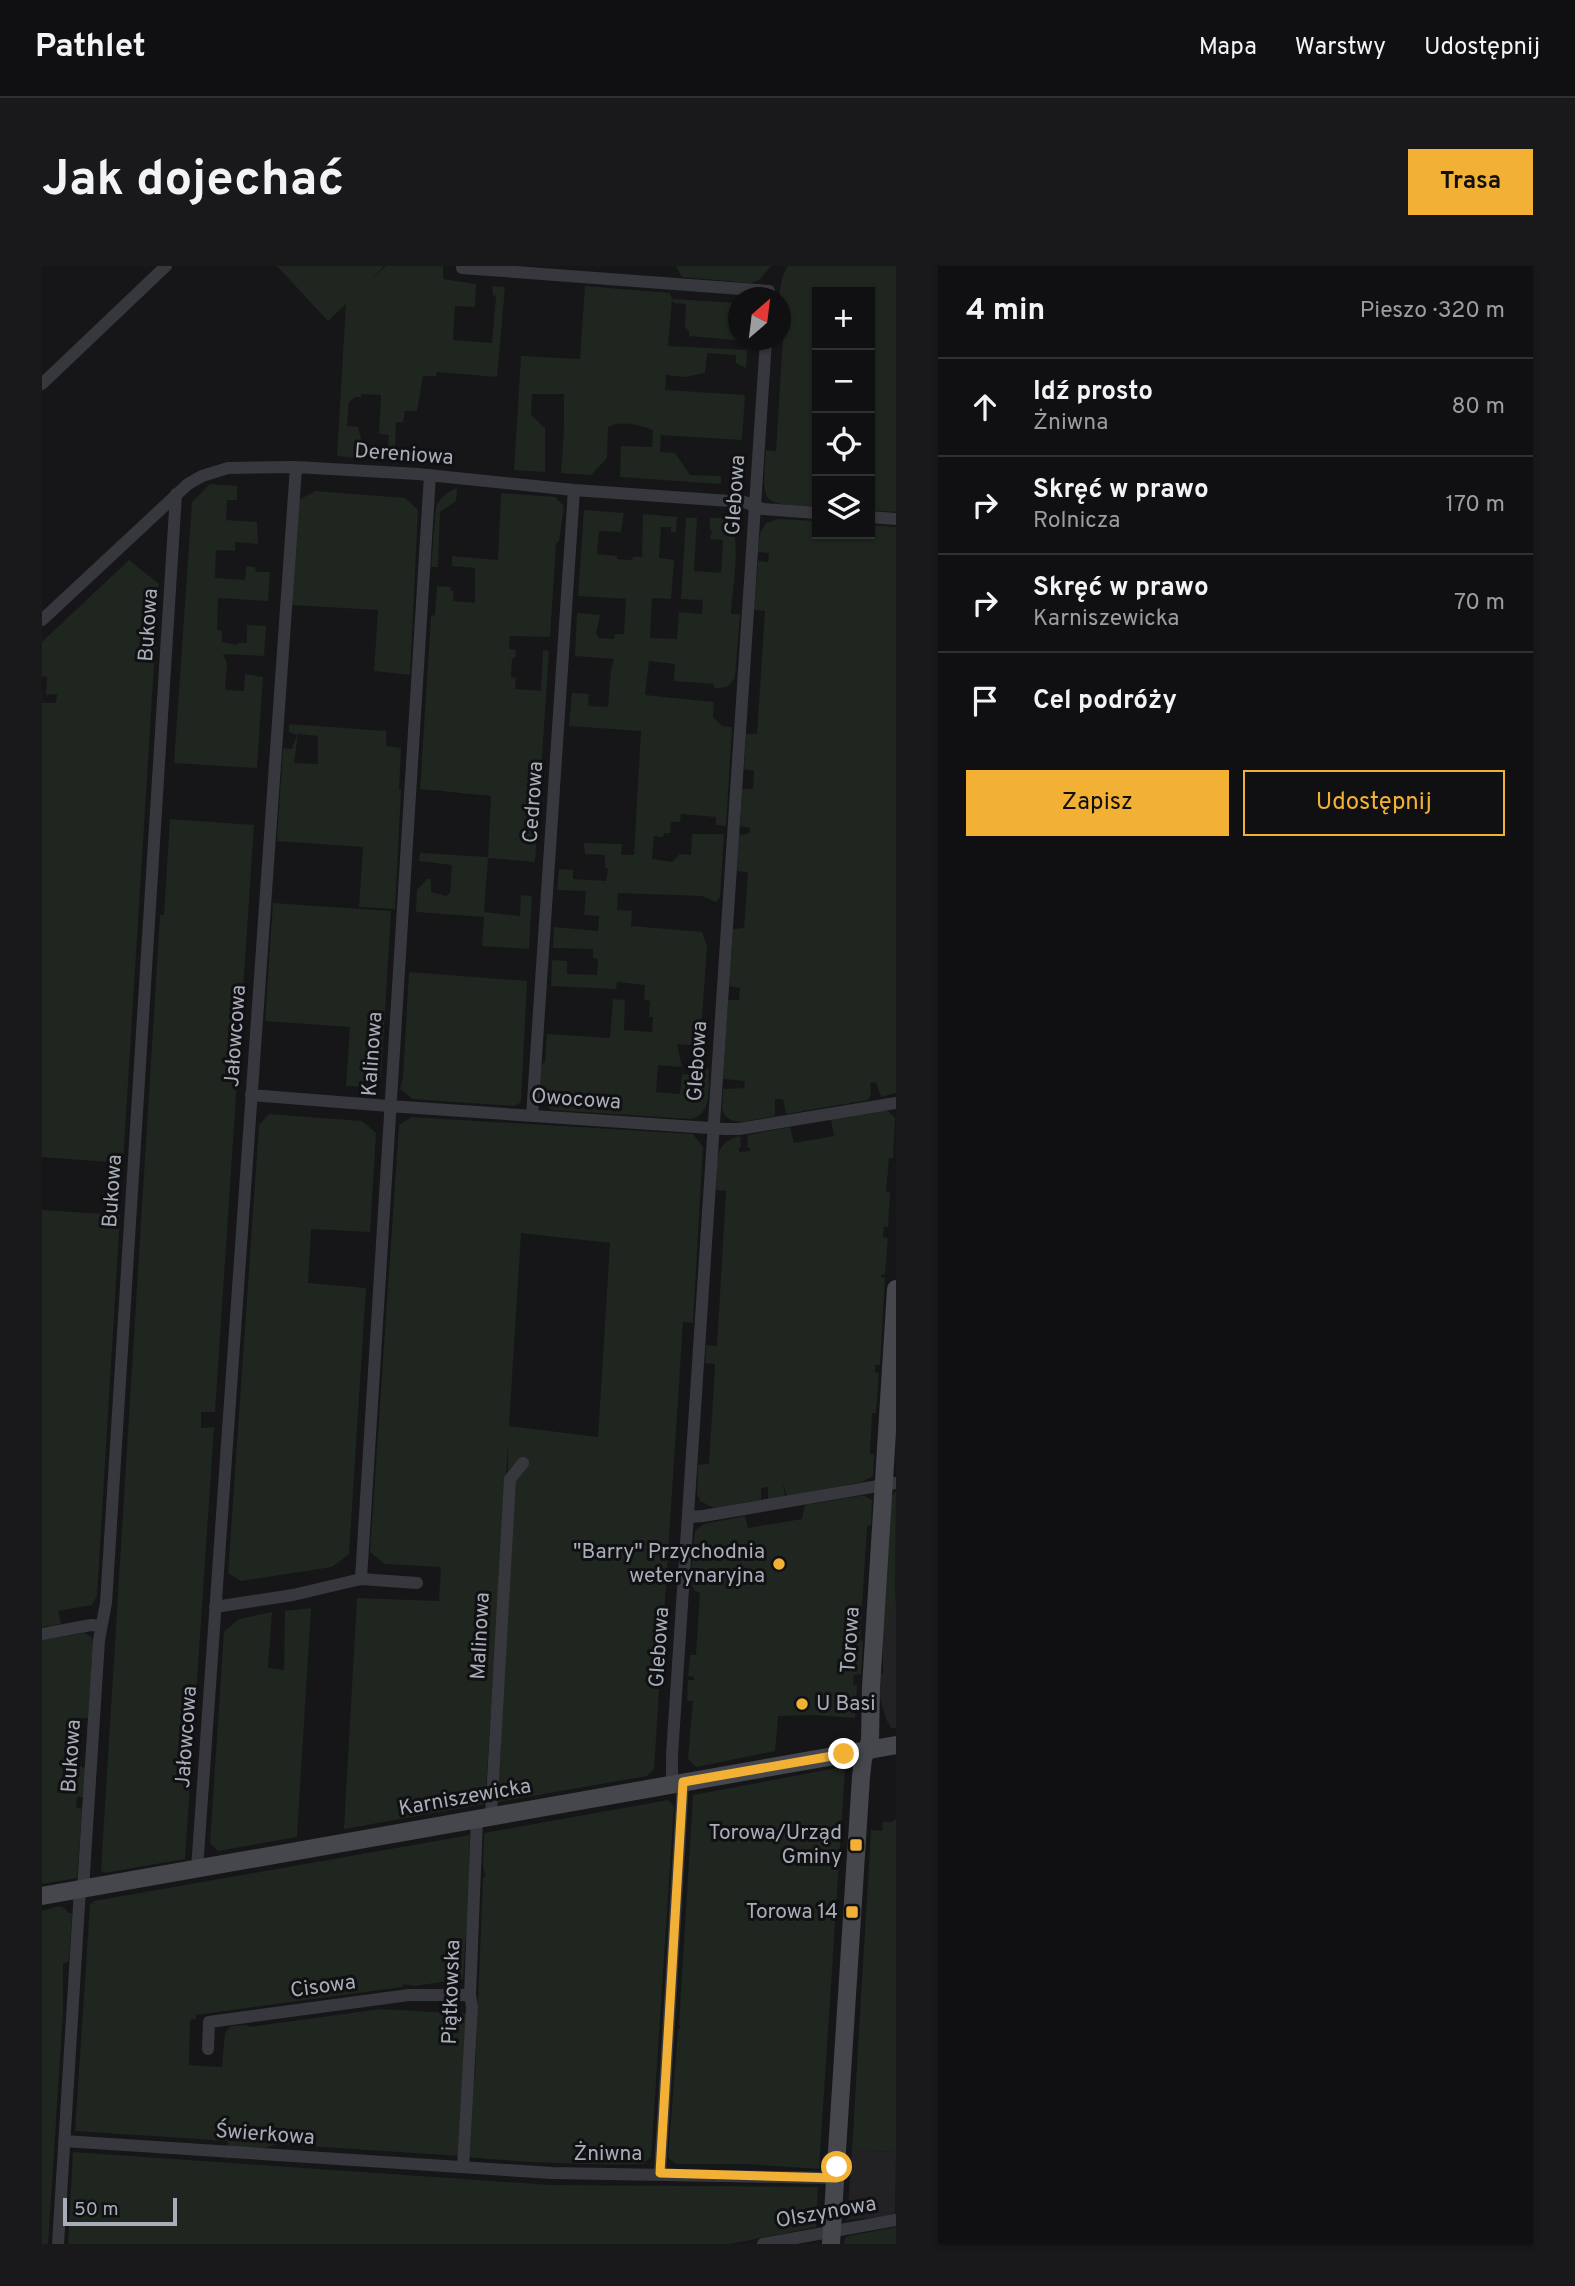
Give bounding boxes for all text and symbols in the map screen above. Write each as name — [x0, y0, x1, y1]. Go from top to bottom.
text: Pathlet — [35, 27, 146, 69]
text: Mapa — [1199, 33, 1257, 63]
text: Warstwy — [1295, 33, 1386, 63]
text: Udostępnij — [1424, 33, 1540, 63]
button: Trasa — [1408, 149, 1533, 215]
text: Jak dojechać — [42, 151, 344, 213]
north arrow — [728, 287, 791, 350]
map controls — [812, 287, 875, 539]
button: + — [812, 287, 875, 350]
text: 4 min — [966, 293, 1045, 330]
text: Pieszo · 320 m — [1360, 297, 1505, 326]
button: − — [812, 350, 875, 413]
text: Idź prosto — [1033, 376, 1153, 409]
icon: ahead — [966, 388, 1004, 426]
text: 80 m — [1452, 393, 1505, 422]
text: Żniwna — [1033, 409, 1108, 438]
button: locate — [812, 413, 875, 476]
street label: Dereniowa — [354, 438, 454, 472]
street label: Glebowa — [720, 454, 752, 536]
text: Skręć w prawo — [1033, 474, 1209, 507]
button: layers — [812, 476, 875, 539]
icon: right — [966, 486, 1004, 524]
text: 170 m — [1446, 491, 1505, 520]
text: Rolnicza — [1033, 507, 1120, 536]
text: Skręć w prawo — [1033, 572, 1209, 605]
icon: right — [966, 584, 1004, 622]
street label: Bukowa — [133, 587, 165, 663]
text: 70 m — [1454, 589, 1505, 618]
text: Karniszewicka — [1033, 605, 1179, 634]
icon: arrive — [966, 682, 1004, 720]
text: Cel podróży — [1033, 685, 1177, 718]
street label: Cedrowa — [518, 760, 550, 844]
button: Zapisz — [966, 770, 1229, 836]
button: Udostępnij — [1243, 770, 1505, 836]
street label: Jałowcowa — [219, 984, 253, 1088]
street label: Kalinowa — [357, 1011, 389, 1097]
street label: Glebowa — [682, 1020, 714, 1102]
street label: Owocowa — [530, 1083, 622, 1117]
street label: Bukowa — [97, 1153, 129, 1229]
place label: "Barry" Przychodnia weterynaryjna — [573, 1539, 765, 1590]
marker: "Barry" Przychodnia weterynaryjna — [771, 1556, 787, 1572]
street label: Malinowa — [465, 1592, 497, 1680]
street label: Glebowa — [644, 1606, 676, 1688]
street label: Torowa — [835, 1606, 867, 1674]
street label: Jałowcowa — [170, 1685, 204, 1789]
place label: U Basi — [816, 1691, 876, 1718]
marker: U Basi — [794, 1696, 810, 1712]
street label: Bukowa — [56, 1718, 88, 1794]
route end — [828, 1738, 859, 1769]
street label: Karniszewicka — [397, 1773, 533, 1823]
place label: Torowa/Urząd Gminy — [709, 1820, 842, 1871]
marker: Torowa/Urząd Gminy — [848, 1837, 864, 1853]
place label: Torowa 14 — [746, 1899, 838, 1926]
marker: Torowa 14 — [844, 1904, 860, 1920]
street label: Piątkowska — [437, 1939, 467, 2045]
street label: Cisowa — [288, 1969, 358, 2005]
street label: Świerkowa — [214, 2117, 316, 2152]
street label: Żniwna — [574, 2141, 642, 2168]
route start — [821, 2151, 852, 2182]
street label: Olszynowa — [774, 2191, 878, 2235]
scale bar — [63, 2195, 177, 2227]
text: 50 m — [74, 2198, 119, 2222]

